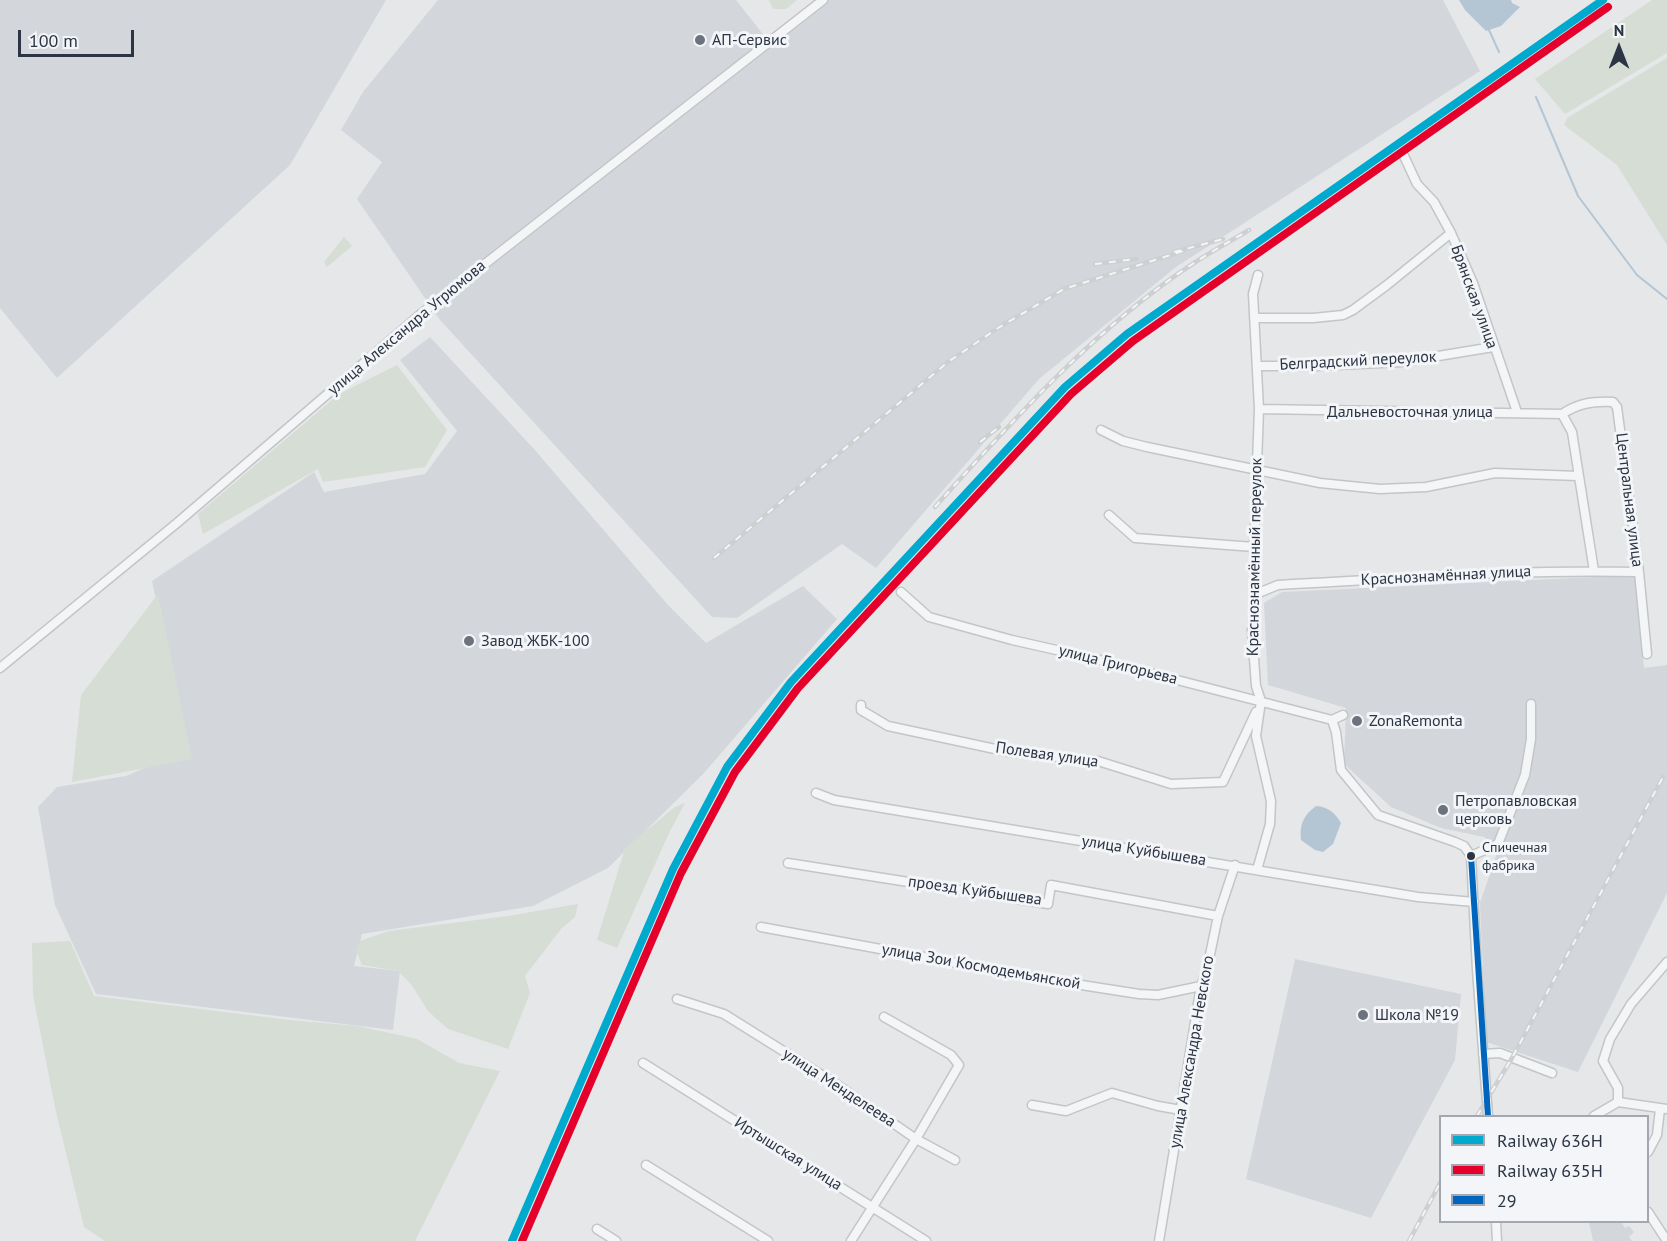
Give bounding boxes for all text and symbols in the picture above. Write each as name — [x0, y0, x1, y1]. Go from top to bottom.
scale bar — [21, 18, 136, 56]
north arrow — [1589, 18, 1649, 78]
text: N — [1614, 20, 1624, 40]
text: 100 m — [29, 29, 78, 52]
place label: АП-Сервис — [712, 30, 787, 50]
marker: АП-Сервис — [693, 33, 707, 47]
street label: Брянская улица — [1446, 242, 1502, 352]
street label: улица Александра Угрюмова — [324, 256, 490, 400]
street label: Белградский переулок — [1279, 347, 1437, 375]
street label: Дальневосточная улица — [1327, 402, 1493, 422]
street label: Центральная улица — [1611, 432, 1647, 568]
street label: Краснознамённый переулок — [1244, 458, 1266, 656]
street label: Краснознамённая улица — [1360, 562, 1532, 590]
place label: Завод ЖБК-100 — [481, 631, 590, 651]
marker: Завод ЖБК-100 — [462, 634, 476, 648]
street label: улица Григорьева — [1057, 641, 1179, 689]
place label: ZonaRemonta — [1369, 711, 1463, 731]
marker: ZonaRemonta — [1350, 714, 1364, 728]
street label: Полевая улица — [994, 738, 1100, 772]
place label: Петропавловская церковь — [1455, 791, 1577, 829]
marker: Петропавловская церковь — [1436, 803, 1450, 817]
street label: улица Куйбышева — [1080, 832, 1208, 870]
place label: Спичечная фабрика — [1482, 840, 1547, 873]
marker: Спичечная фабрика — [1465, 850, 1477, 862]
street label: проезд Куйбышева — [907, 872, 1043, 910]
street label: улица Зои Космодемьянской — [880, 940, 1082, 994]
street label: улица Александра Невского — [1166, 954, 1218, 1150]
place label: Школа №19 — [1375, 1005, 1459, 1025]
marker: Школа №19 — [1356, 1008, 1370, 1022]
street label: улица Менделеева — [779, 1044, 899, 1132]
street label: Иртышская улица — [731, 1113, 845, 1195]
legend — [1439, 1115, 1649, 1223]
text: Railway 636Н — [1497, 1129, 1603, 1152]
text: Railway 635Н — [1497, 1159, 1603, 1182]
text: 29 — [1497, 1189, 1517, 1212]

